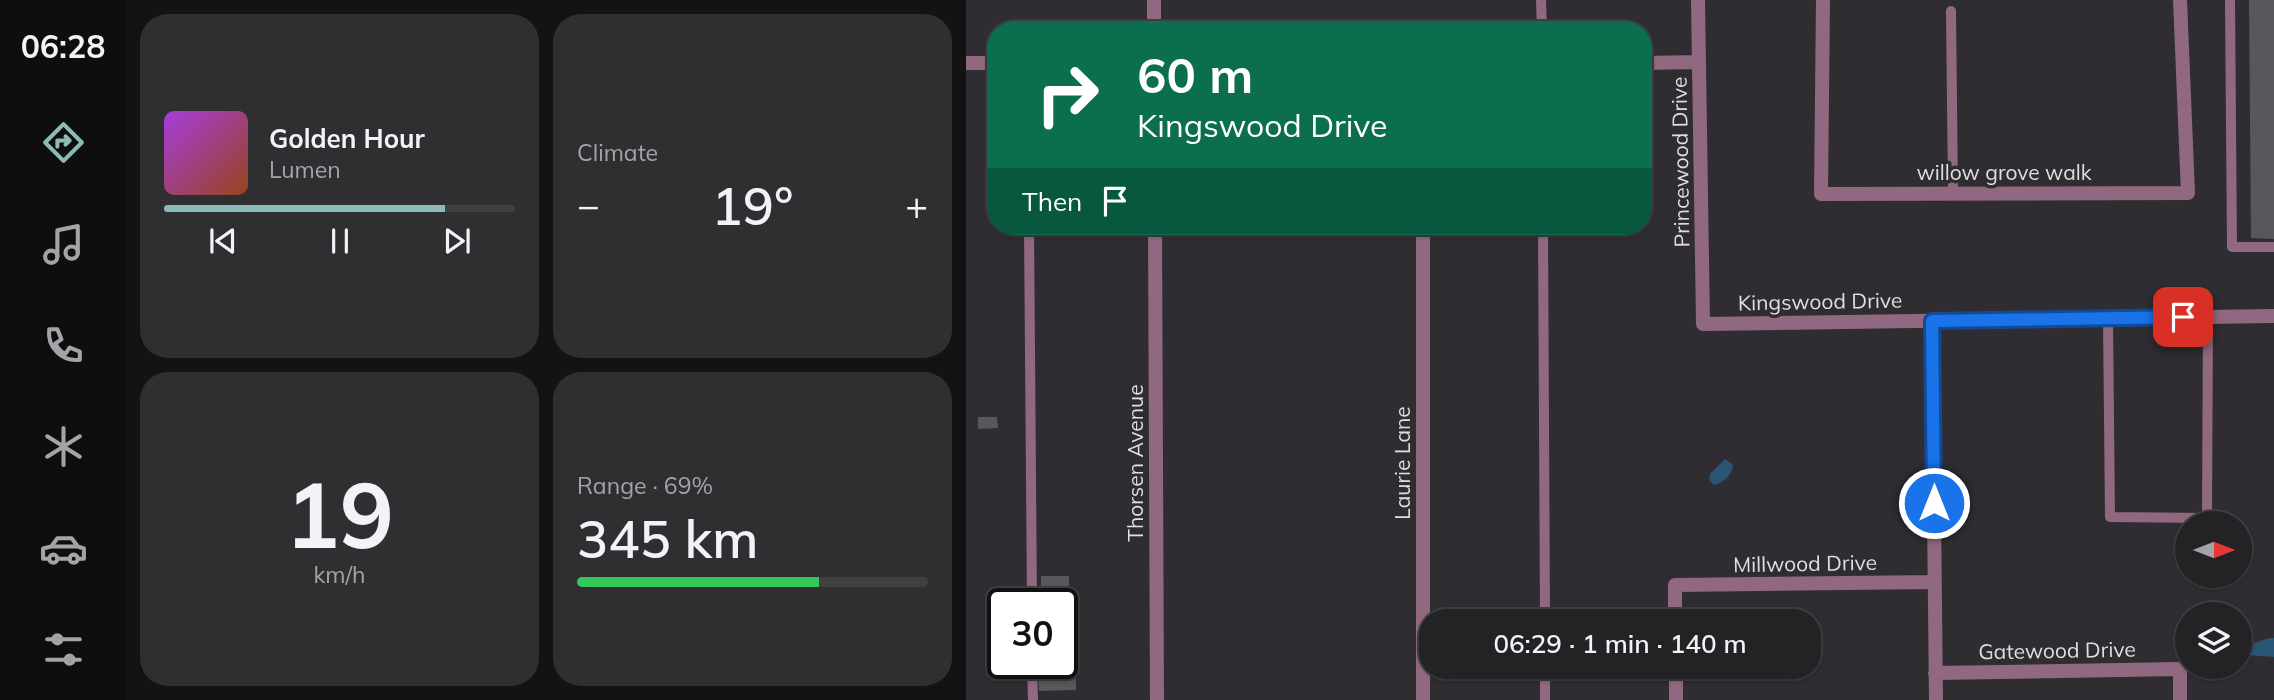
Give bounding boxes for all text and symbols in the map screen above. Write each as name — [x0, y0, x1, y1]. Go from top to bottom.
text: 06:28 — [21, 26, 105, 66]
text: 60 m — [1137, 44, 1253, 105]
icon: right — [1022, 49, 1113, 140]
street label: Princewood Drive — [1666, 76, 1694, 248]
text: Kingswood Drive — [1137, 105, 1387, 145]
icon: directions — [39, 118, 88, 167]
text: Golden Hour — [269, 122, 425, 155]
text: Climate — [577, 138, 658, 167]
text: Lumen — [269, 155, 341, 184]
street label: willow grove walk — [1916, 159, 2092, 185]
text: 19° — [712, 173, 793, 238]
text: − — [577, 181, 600, 229]
text: + — [905, 181, 928, 229]
icon: arrive — [1096, 182, 1134, 220]
text: Then — [1022, 185, 1082, 218]
icon: music — [39, 220, 88, 269]
icon: previous — [204, 222, 242, 260]
icon: pause — [321, 222, 359, 260]
icon: next — [438, 222, 476, 260]
street label: Kingswood Drive — [1738, 287, 1902, 315]
pin — [2153, 287, 2213, 347]
icon: arrive — [2164, 298, 2202, 336]
icon: phone — [39, 321, 88, 370]
street label: Thorsen Avenue — [1122, 384, 1148, 542]
street label: Laurie Lane — [1389, 406, 1415, 520]
icon: climate — [39, 422, 88, 471]
text: 19 — [285, 457, 394, 571]
position arrow — [1897, 466, 1971, 540]
text: Range · 69% — [577, 471, 713, 500]
text: 345 km — [577, 506, 758, 571]
north arrow — [2175, 511, 2252, 588]
map controls — [2175, 511, 2252, 679]
icon: car — [39, 524, 88, 573]
street label: Millwood Drive — [1733, 549, 1877, 577]
text: km/h — [313, 560, 366, 589]
speed limit sign: 30 — [987, 588, 1078, 679]
button: layers — [2175, 602, 2252, 679]
icon: filters — [39, 625, 88, 674]
text: 06:29 · 1 min · 140 m — [1493, 627, 1747, 660]
street label: Gatewood Drive — [1978, 636, 2136, 664]

